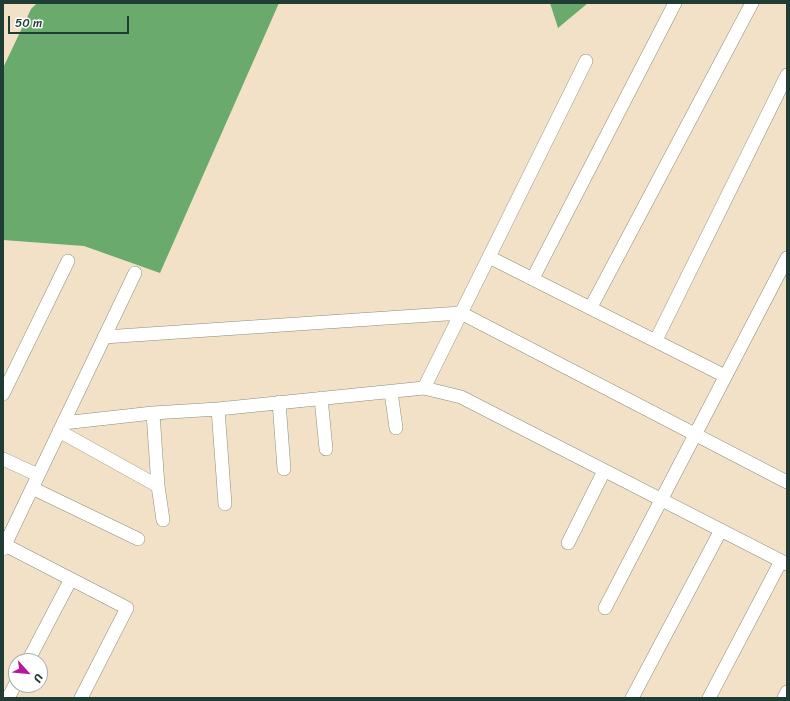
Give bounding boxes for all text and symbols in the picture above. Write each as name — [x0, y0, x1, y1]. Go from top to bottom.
scale bar — [10, 8, 131, 34]
text: 50 m — [15, 12, 42, 34]
north arrow — [8, 653, 48, 693]
text: U — [28, 671, 48, 686]

